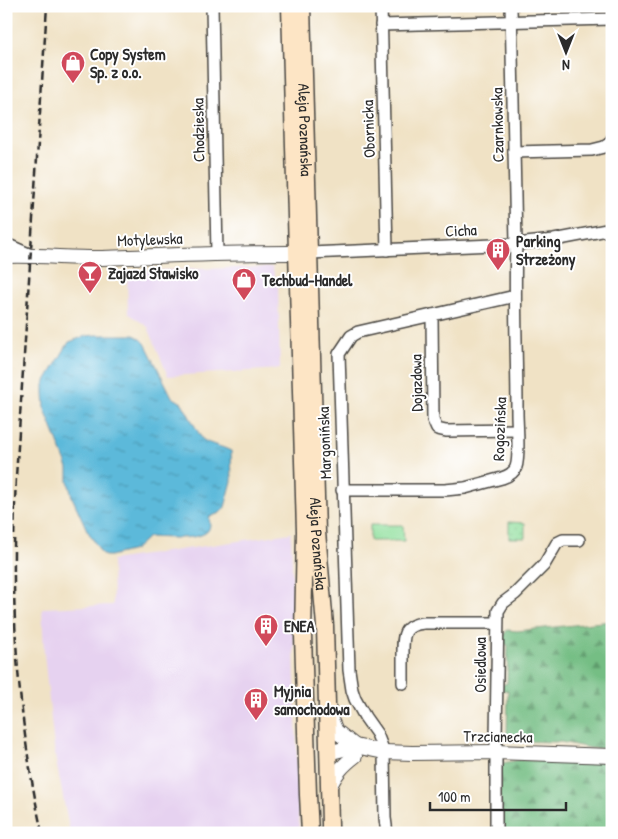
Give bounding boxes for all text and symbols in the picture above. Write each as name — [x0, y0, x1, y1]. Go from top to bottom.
north arrow — [540, 28, 590, 78]
place label: Copy System Sp. z o.o. — [90, 43, 166, 84]
shop icon: Copy System Sp. z o.o. — [60, 50, 86, 84]
text: N — [562, 56, 570, 75]
street label: Aleja Poznańska — [293, 83, 318, 177]
street label: Czarnkowska — [485, 87, 509, 163]
street label: Chodzieska — [186, 98, 210, 162]
street label: Obornicka — [356, 100, 380, 158]
street label: Cicha — [445, 218, 477, 242]
street label: Motylewska — [117, 227, 183, 251]
place label: Parking Strzeżony — [516, 230, 576, 271]
building icon: Parking Strzeżony — [485, 237, 511, 271]
bar icon: Zajazd Stawisko — [77, 260, 103, 294]
place label: Zajazd Stawisko — [108, 262, 199, 284]
shop icon: Techbud-Handel — [231, 267, 257, 301]
place label: Techbud-Handel — [261, 269, 353, 291]
street label: Dojazdowa — [405, 354, 427, 412]
street label: Rogozińska — [487, 397, 511, 461]
street label: Margonińska — [312, 406, 336, 480]
street label: Aleja Poznańska — [305, 497, 333, 591]
building icon: ENEA — [253, 613, 279, 647]
place label: ENEA — [284, 615, 315, 637]
street label: Osiedlowa — [469, 637, 491, 693]
place label: Myjnia samochodowa — [274, 680, 350, 720]
building icon: Myjnia samochodowa — [243, 687, 269, 721]
street label: Trzcianecka — [463, 724, 533, 748]
scale bar — [430, 779, 567, 811]
text: 100 m — [438, 786, 471, 807]

